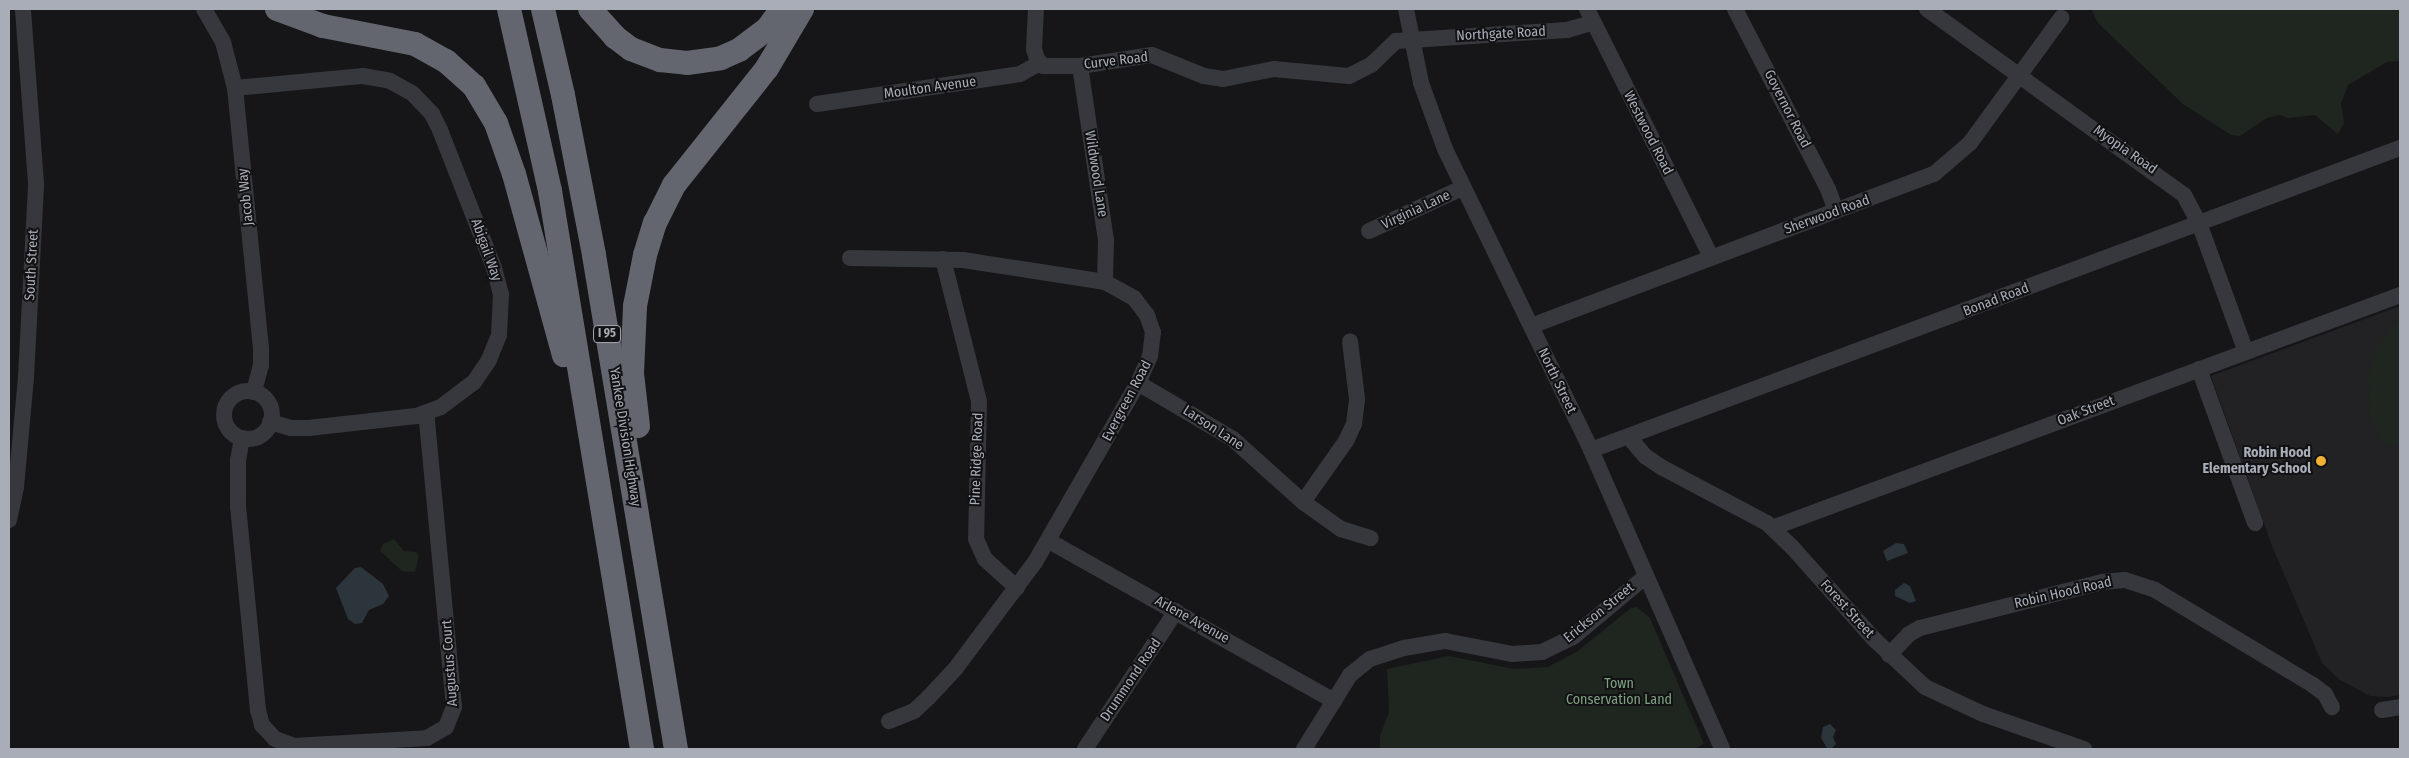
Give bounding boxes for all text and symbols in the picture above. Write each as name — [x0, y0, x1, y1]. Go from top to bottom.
street label: Northgate Road — [1456, 23, 1546, 45]
street label: Curve Road — [1083, 49, 1149, 73]
street label: Governor Road — [1760, 67, 1814, 151]
street label: Moulton Avenue — [883, 73, 977, 103]
street label: Westwood Road — [1620, 88, 1676, 178]
street label: Myopia Road — [2090, 122, 2160, 178]
street label: Wildwood Lane — [1081, 130, 1111, 218]
street label: Jacob Way — [235, 168, 257, 226]
street label: Virginia Lane — [1379, 187, 1453, 233]
street label: Sherwood Road — [1782, 192, 1872, 238]
street label: Abigail Way — [467, 217, 505, 283]
street label: South Street — [22, 229, 42, 301]
street label: Bonad Road — [1961, 280, 2031, 320]
road number: I 95 — [592, 324, 622, 344]
street label: North Street — [1534, 346, 1580, 416]
street label: Evergreen Road — [1099, 358, 1155, 444]
street label: Yankee Division Highway — [606, 366, 644, 508]
street label: Oak Street — [2055, 392, 2117, 430]
street label: Larson Lane — [1180, 402, 1246, 454]
street label: Pine Ridge Road — [967, 412, 987, 506]
place label: Robin Hood Elementary School — [2203, 445, 2311, 478]
marker: Robin Hood Elementary School — [2315, 455, 2327, 467]
street label: Robin Hood Road — [2013, 574, 2113, 612]
street label: Forest Street — [1816, 576, 1878, 642]
street label: Erickson Street — [1560, 579, 1638, 647]
street label: Arlene Avenue — [1152, 593, 1232, 647]
street label: Augustus Court — [439, 619, 461, 707]
street label: Drummond Road — [1097, 635, 1165, 725]
park label: Town Conservation Land — [1566, 676, 1672, 709]

